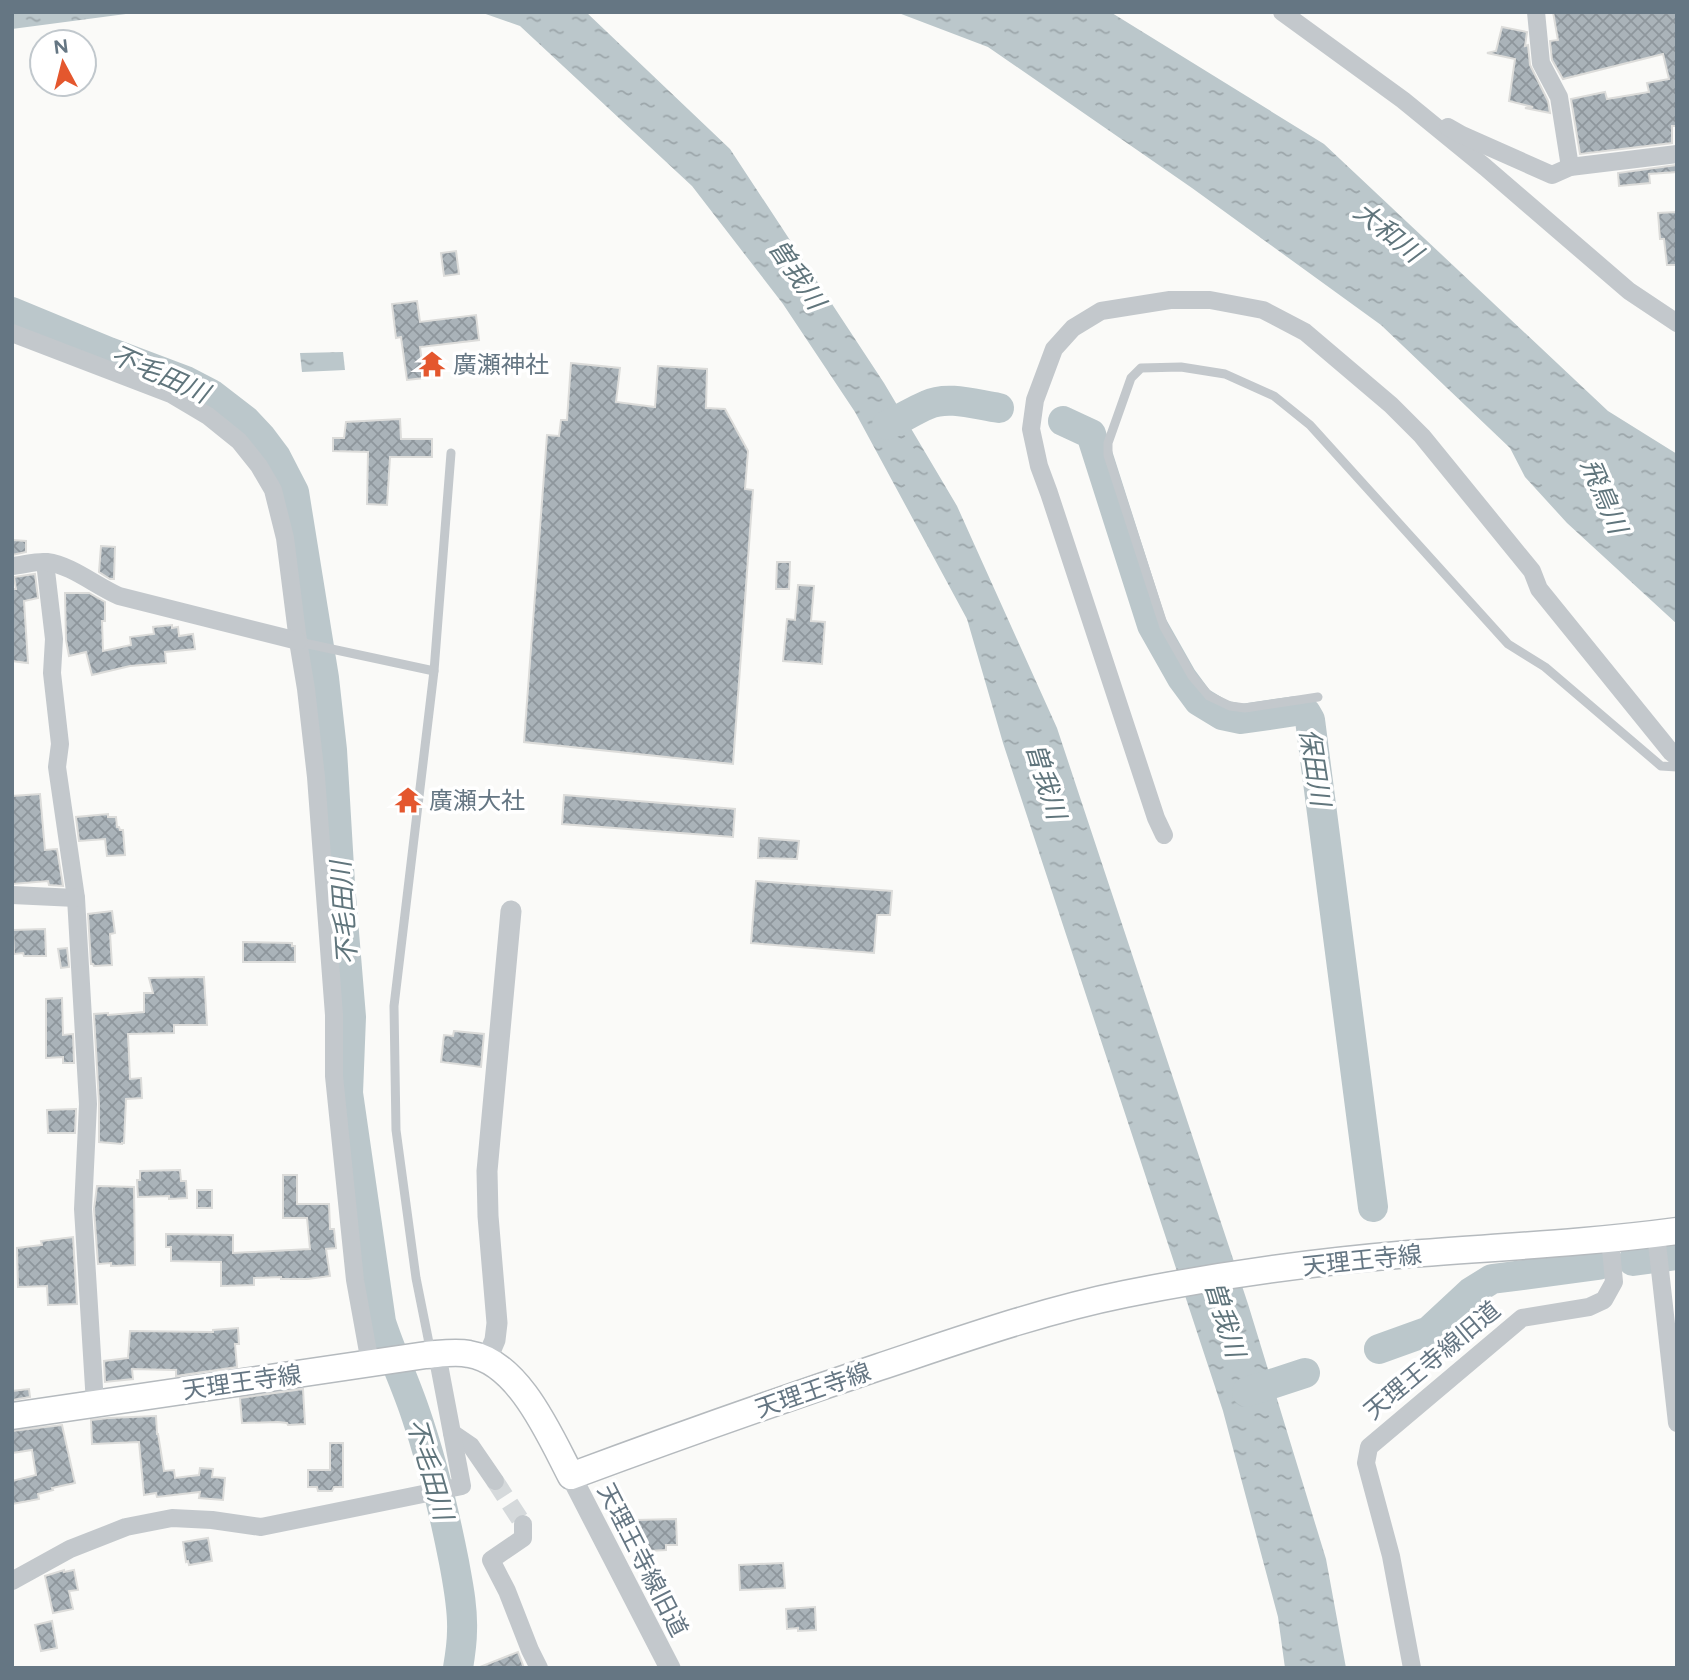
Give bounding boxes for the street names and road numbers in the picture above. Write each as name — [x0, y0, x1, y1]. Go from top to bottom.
street label: 天理王寺線 — [1301, 1239, 1423, 1281]
street label: 天理王寺線旧道 — [1358, 1295, 1506, 1425]
street label: 天理王寺線 — [752, 1357, 874, 1423]
street label: 天理王寺線 — [181, 1359, 303, 1405]
street label: 天理王寺線旧道 — [592, 1479, 694, 1641]

